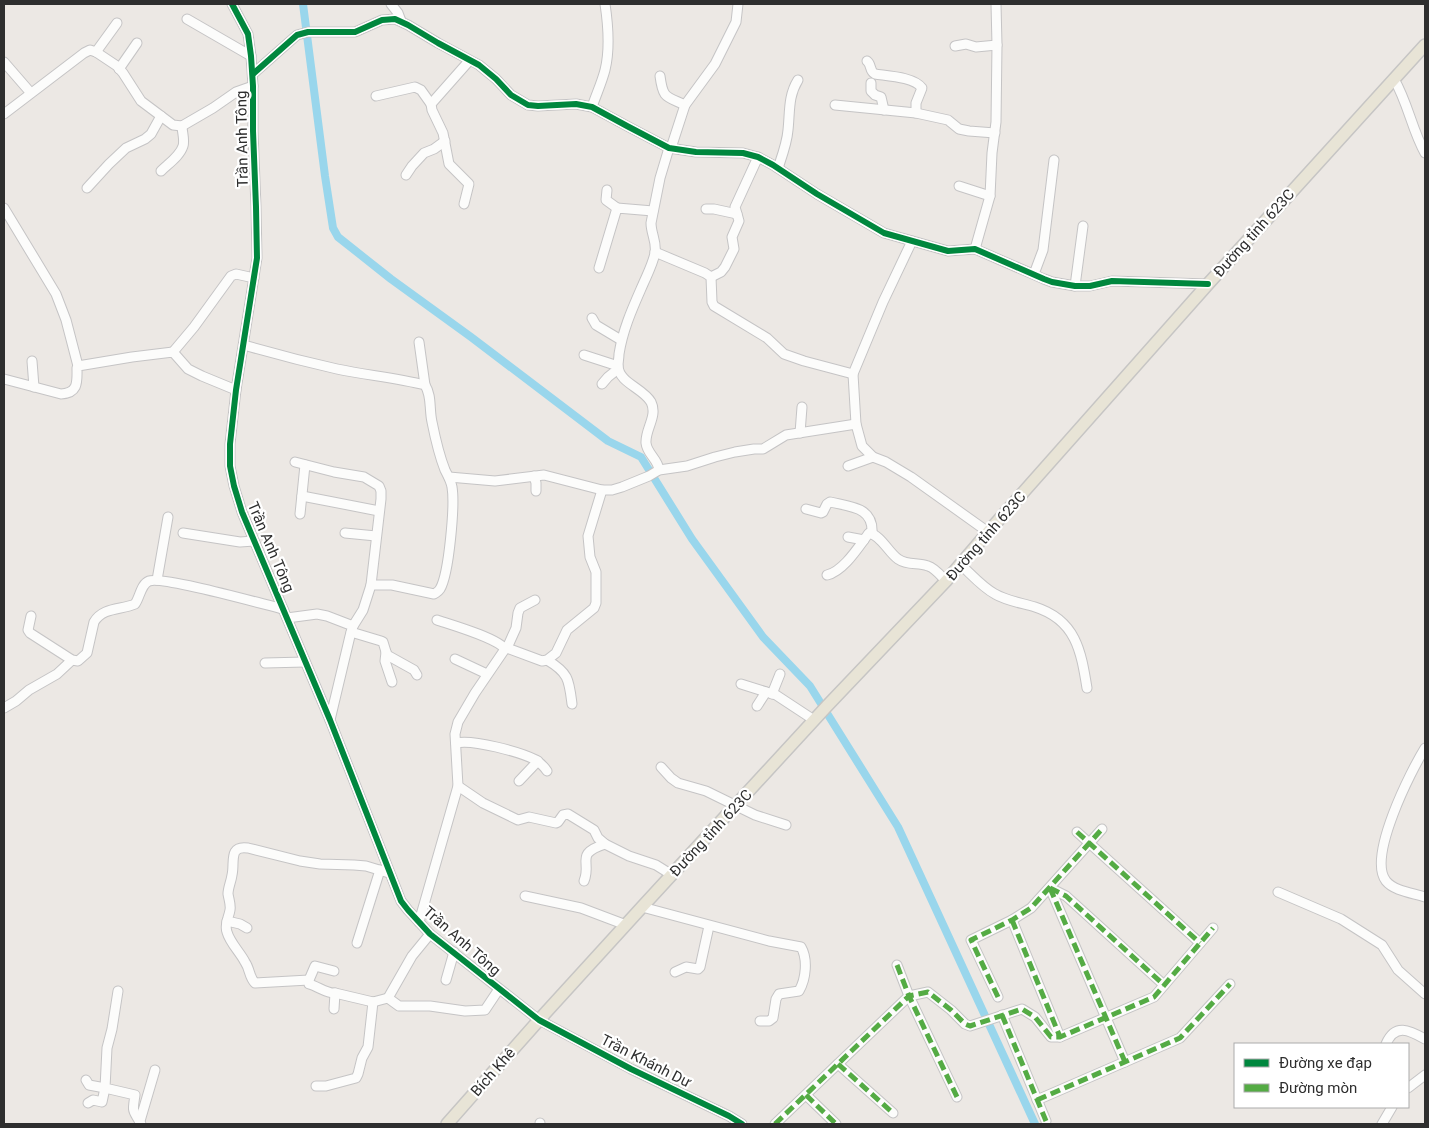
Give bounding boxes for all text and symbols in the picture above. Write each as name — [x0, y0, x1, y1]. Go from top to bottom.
street label: Trần Anh Tông — [232, 91, 252, 187]
street label: Đường tỉnh 623C — [1210, 185, 1298, 281]
street label: Đường tỉnh 623C — [942, 488, 1030, 584]
street label: Trần Anh Tông — [244, 499, 298, 595]
street label: Đường tỉnh 623C — [666, 786, 756, 880]
street label: Trần Anh Tông — [420, 903, 504, 979]
street label: Trần Khánh Dư — [598, 1031, 695, 1092]
legend — [1234, 1043, 1409, 1108]
street label: Bích Khê — [467, 1044, 519, 1100]
text: Đường xe đạp — [1279, 1054, 1372, 1072]
text: Đường mòn — [1279, 1079, 1357, 1097]

